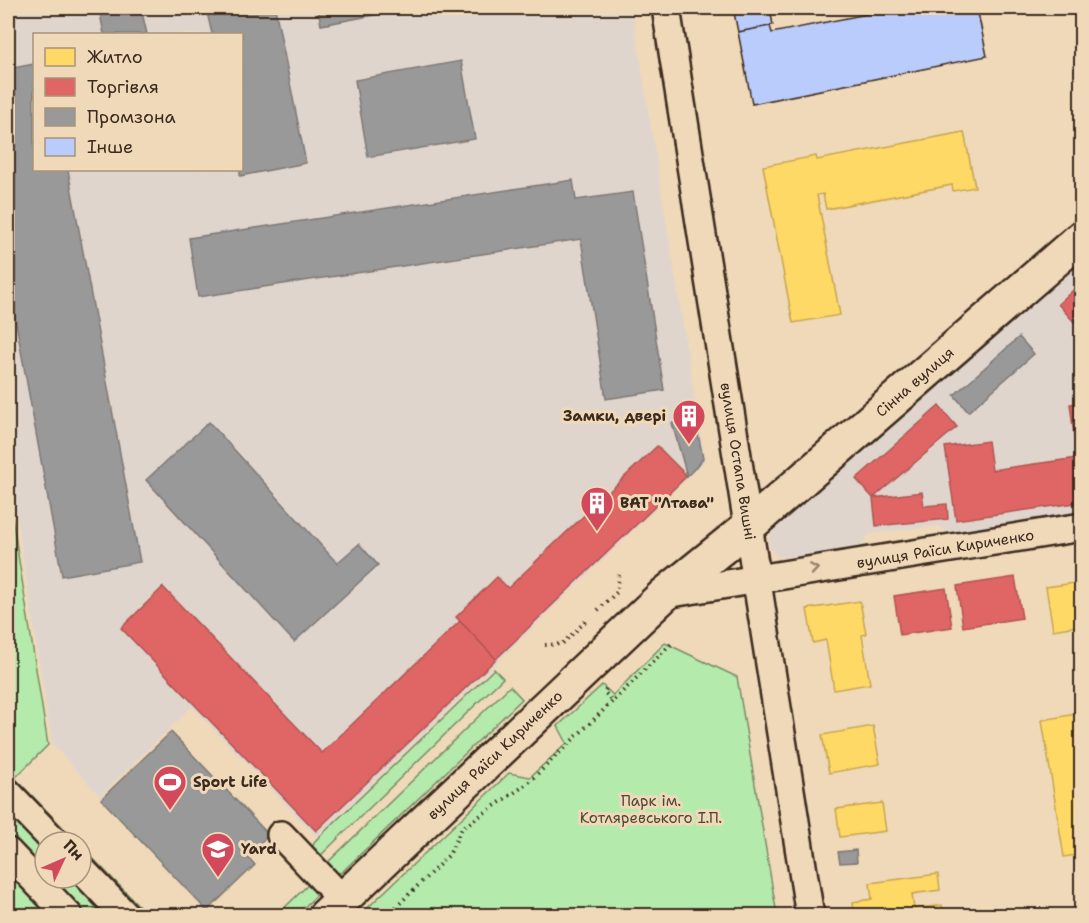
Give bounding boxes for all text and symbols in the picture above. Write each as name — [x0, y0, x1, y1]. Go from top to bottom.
legend — [33, 33, 243, 171]
text: Житло — [87, 45, 143, 69]
text: Торгівля — [87, 75, 159, 99]
text: Промзона — [87, 105, 176, 129]
text: Інше — [87, 135, 133, 159]
street label: Сінна вулиця — [872, 343, 958, 422]
street label: вулиця Остапа Вишні — [716, 381, 760, 542]
building icon: Замки, двері — [671, 398, 707, 445]
place label: Замки, двері — [563, 406, 666, 426]
building icon: ВАТ "Лтава" — [579, 485, 615, 532]
place label: ВАТ "Лтава" — [620, 493, 714, 513]
street label: вулиця Раїси Кириченко — [855, 525, 1036, 573]
one-way arrow — [809, 564, 819, 576]
street label: вулиця Раїси Кириченко — [423, 686, 567, 824]
sports icon: Sport Life — [152, 764, 188, 811]
place label: Sport Life — [193, 772, 268, 792]
park label: Парк ім. Котляревського І.П. — [580, 791, 722, 828]
north arrow — [33, 830, 93, 890]
school or university icon: Yard — [200, 831, 236, 878]
text: Пн — [59, 835, 88, 865]
place label: Yard — [241, 839, 277, 859]

